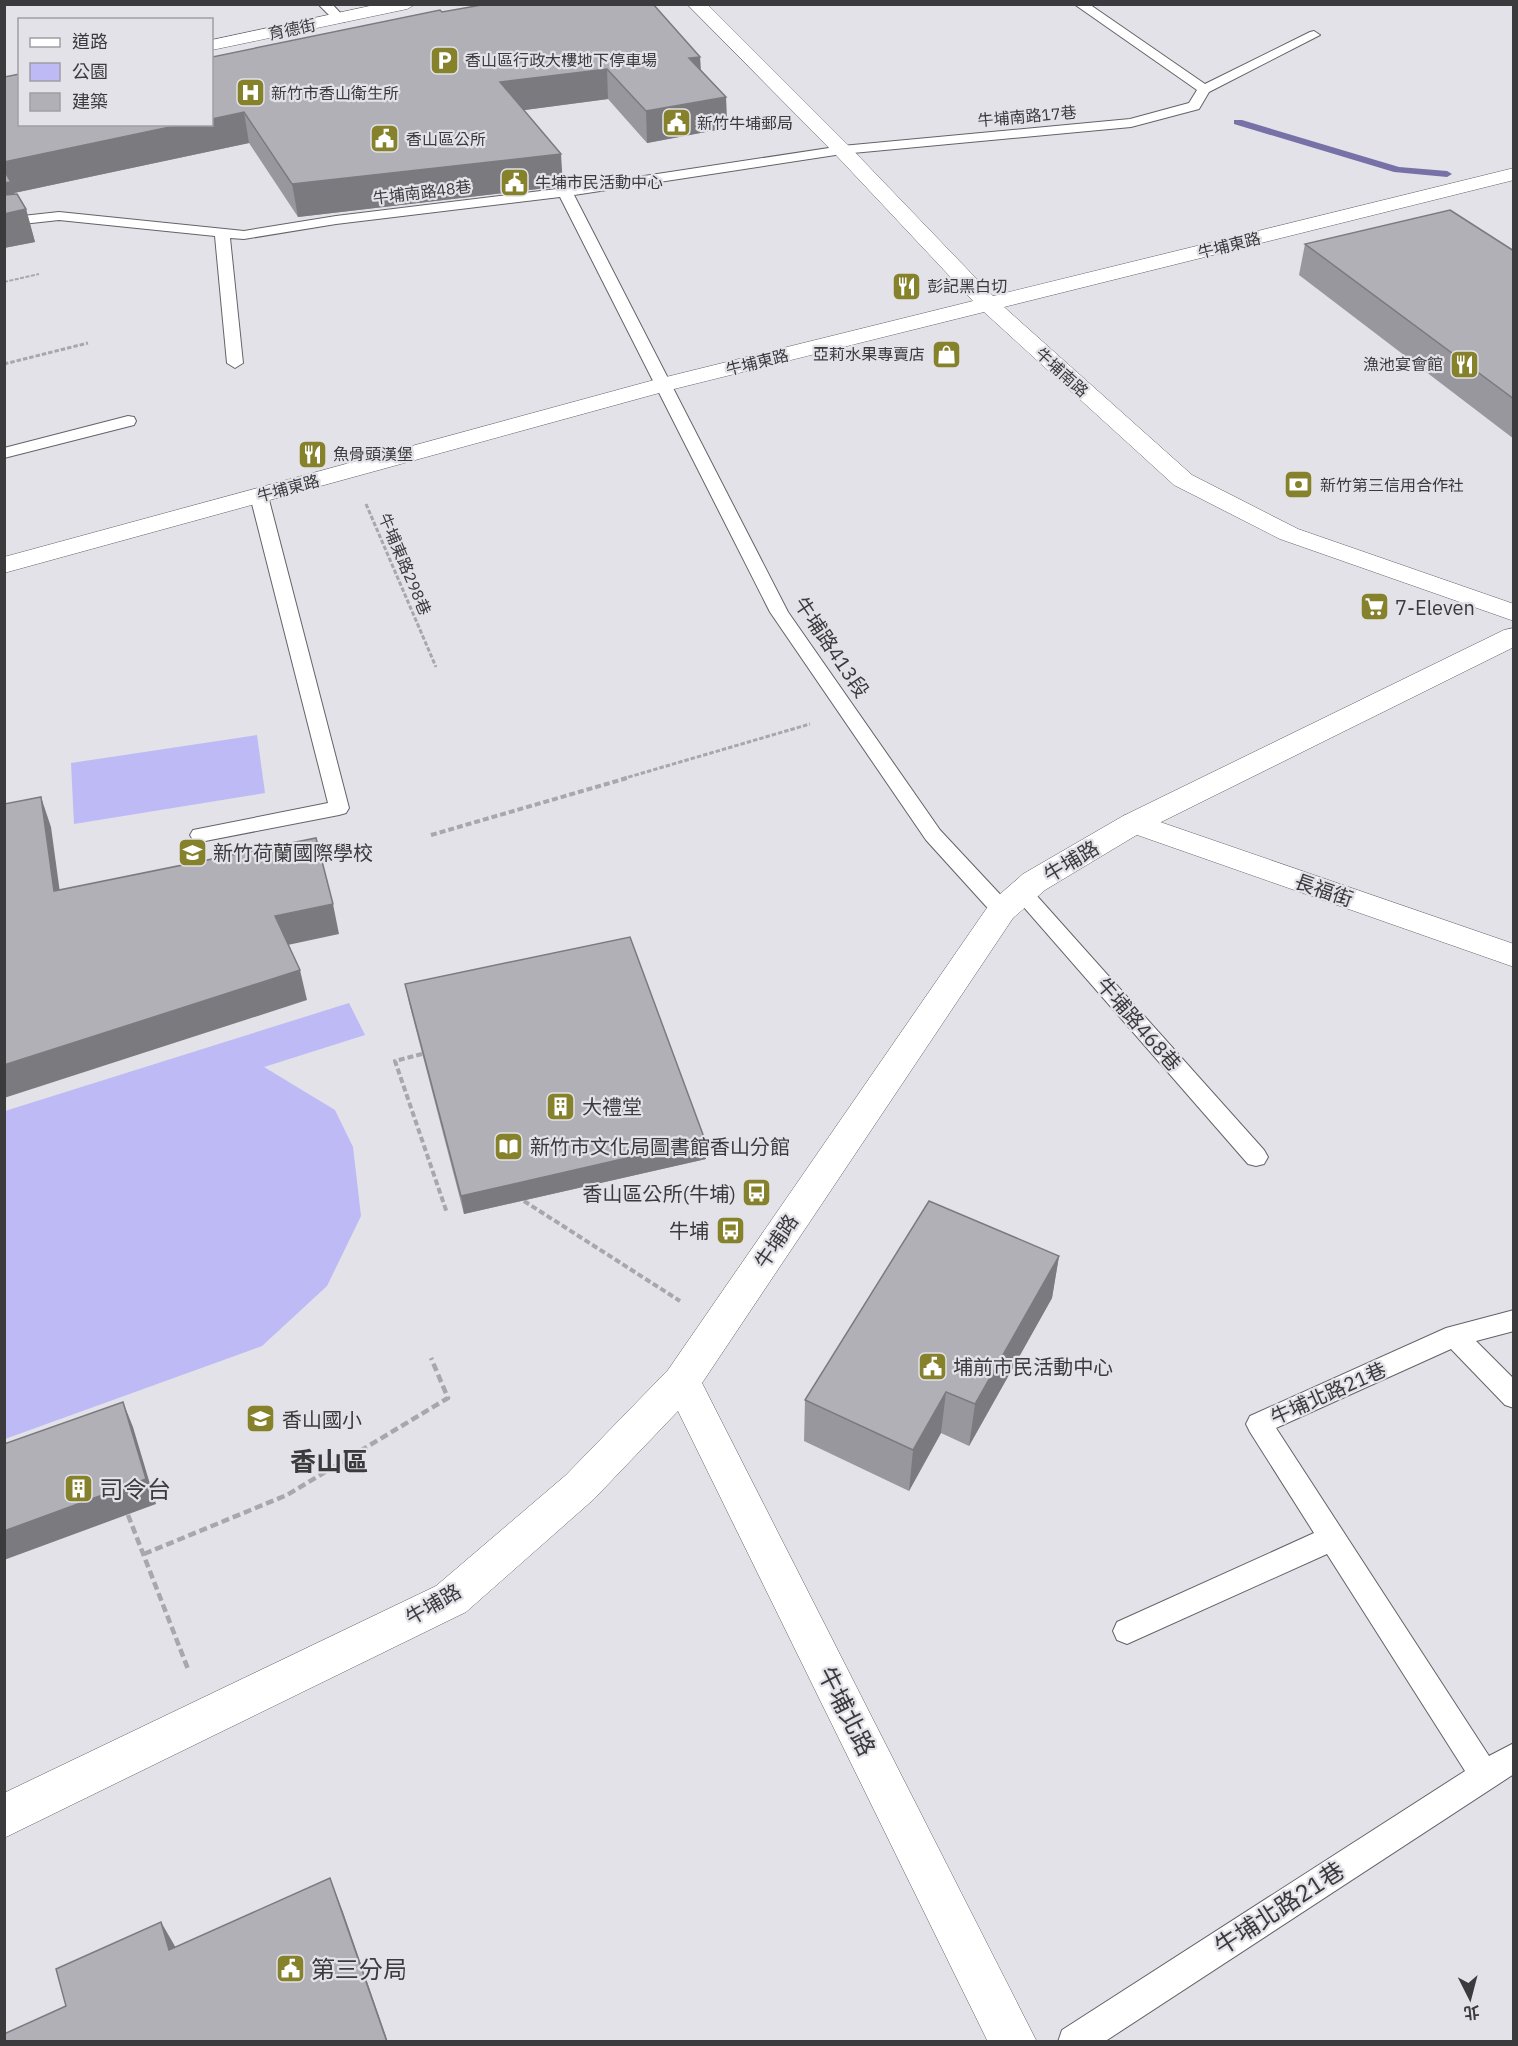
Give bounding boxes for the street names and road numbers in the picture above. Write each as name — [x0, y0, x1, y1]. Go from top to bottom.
street label: 育德街 — [266, 14, 318, 44]
street label: 牛埔南路17巷 — [977, 102, 1077, 130]
street label: 牛埔南路48巷 — [372, 176, 472, 208]
street label: 牛埔東路 — [1196, 228, 1262, 262]
street label: 牛埔南路 — [1032, 343, 1092, 401]
street label: 牛埔東路 — [724, 345, 790, 379]
street label: 牛埔東路 — [254, 470, 322, 506]
street label: 牛埔東路298巷 — [375, 510, 435, 618]
street label: 牛埔路413段 — [788, 591, 876, 703]
street label: 牛埔路 — [1038, 834, 1104, 888]
street label: 長福街 — [1291, 867, 1357, 913]
street label: 牛埔路468巷 — [1091, 971, 1187, 1077]
street label: 牛埔路 — [748, 1209, 804, 1273]
street label: 牛埔北路21巷 — [1266, 1355, 1390, 1431]
street label: 牛埔路 — [400, 1577, 466, 1631]
street label: 牛埔北路 — [811, 1661, 883, 1761]
street label: 牛埔北路21巷 — [1208, 1854, 1350, 1962]

